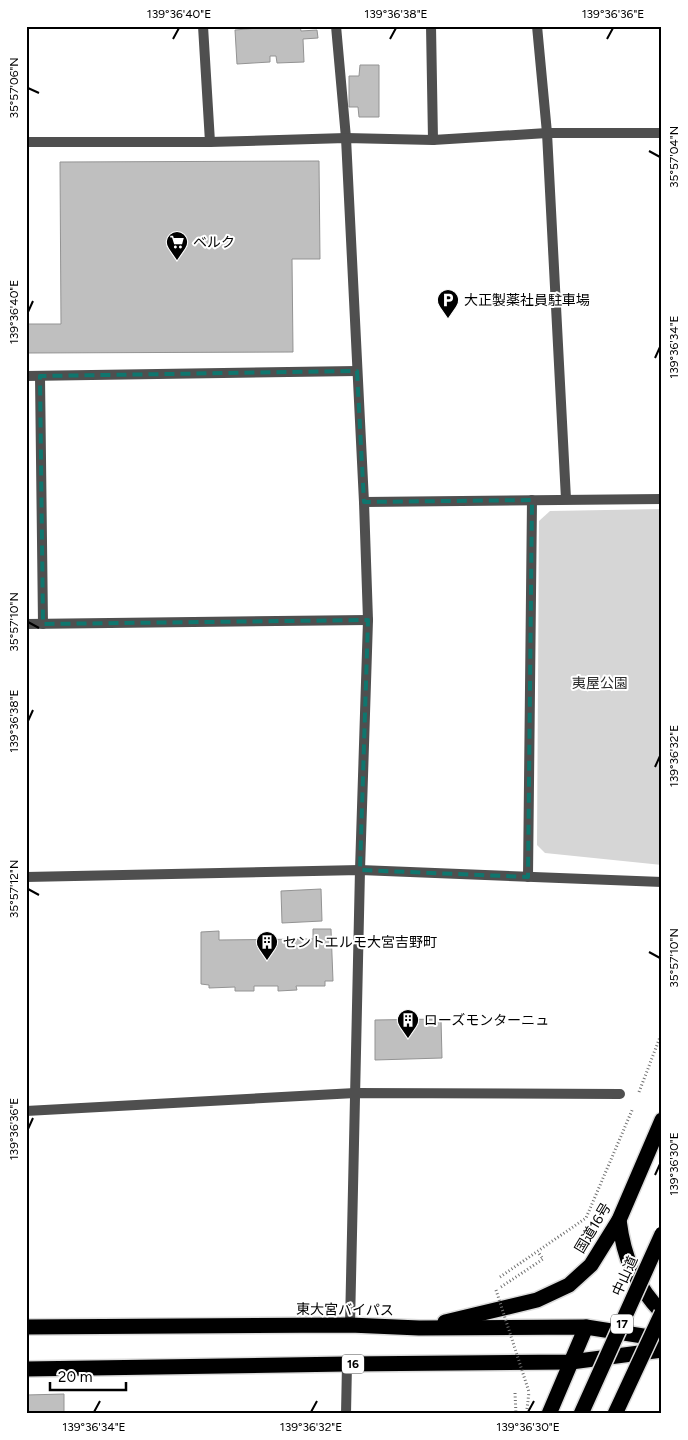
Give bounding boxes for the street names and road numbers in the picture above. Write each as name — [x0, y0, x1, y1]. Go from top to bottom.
street label: 国道16号 — [571, 1200, 615, 1256]
street label: 中山道 — [609, 1253, 641, 1299]
street label: 東大宮バイパス — [296, 1301, 394, 1319]
road number: 17 — [611, 1315, 633, 1334]
road number: 16 — [342, 1355, 364, 1374]

